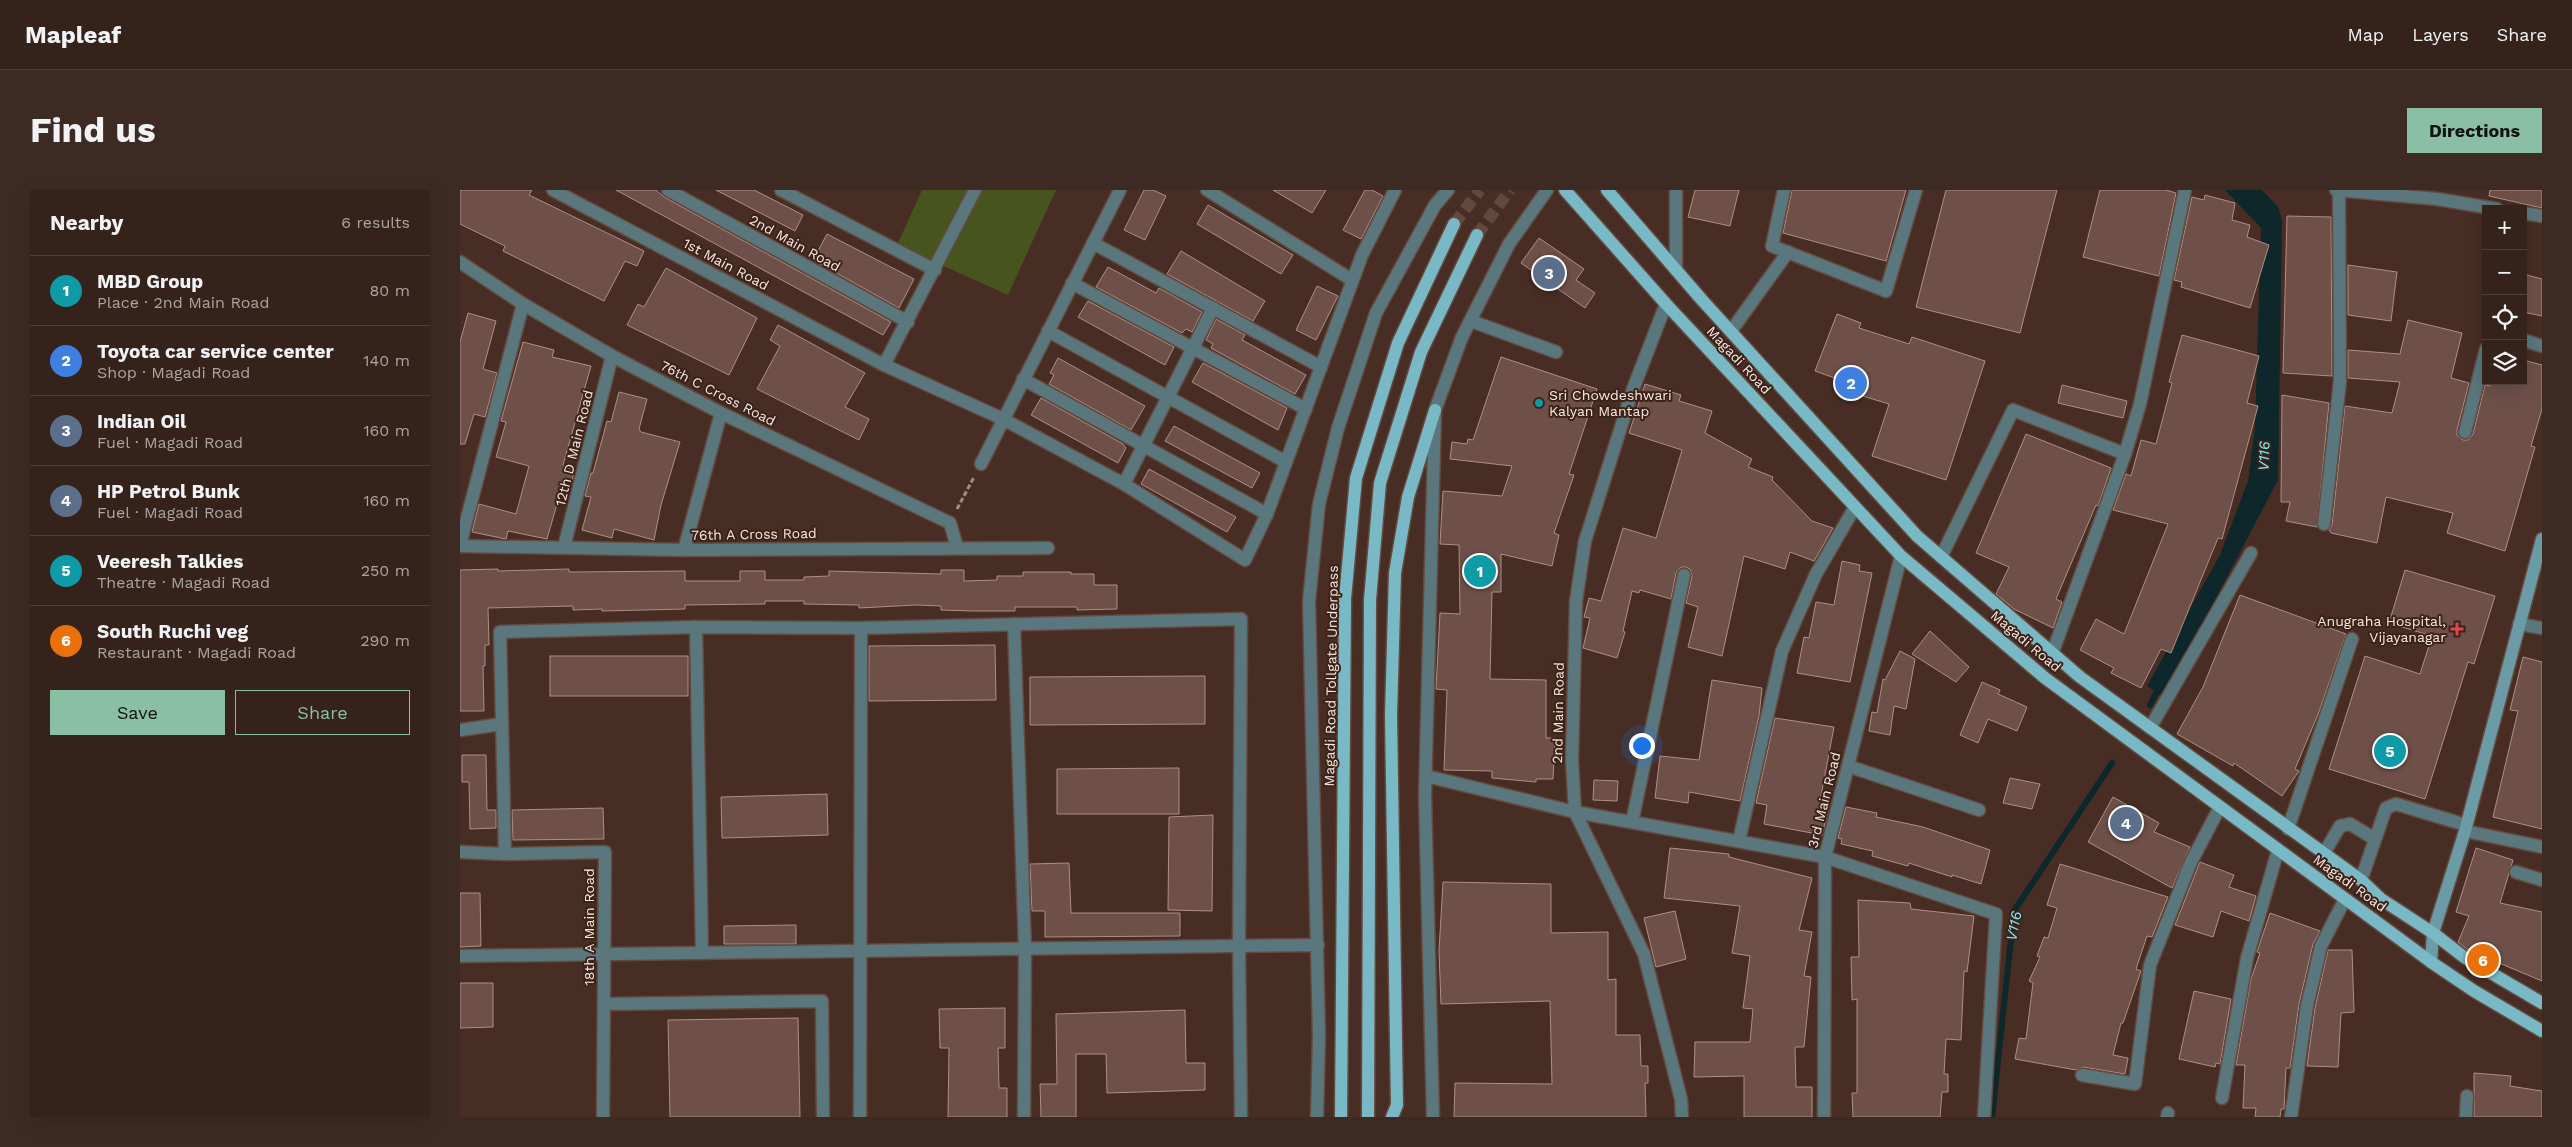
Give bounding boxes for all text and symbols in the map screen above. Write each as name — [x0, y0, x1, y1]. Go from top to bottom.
text: Mapleaf — [25, 21, 121, 49]
text: Map — [2347, 24, 2384, 45]
text: Layers — [2412, 24, 2469, 45]
text: Share — [2497, 24, 2547, 45]
button: Directions — [2407, 108, 2542, 153]
text: Find us — [30, 109, 156, 151]
map controls — [2482, 205, 2527, 385]
button: + — [2482, 205, 2527, 250]
text: Nearby — [50, 210, 123, 235]
street label: 2nd Main Road — [747, 211, 843, 275]
text: 6 results — [341, 213, 410, 232]
street label: 1st Main Road — [680, 235, 772, 293]
button: − — [2482, 250, 2527, 295]
pin: 3 — [1533, 254, 1565, 292]
text: MBD Group — [97, 270, 203, 293]
text: 1 — [63, 281, 69, 300]
text: 80 m — [369, 281, 410, 300]
text: Place · 2nd Main Road — [97, 293, 269, 312]
button: locate — [2482, 295, 2527, 340]
street label: Magadi Road — [1704, 323, 1774, 397]
text: Toyota car service center — [97, 340, 334, 363]
button: layers — [2482, 340, 2527, 385]
text: 2 — [61, 351, 71, 370]
text: 140 m — [363, 351, 410, 370]
street label: 76th C Cross Road — [658, 357, 778, 429]
text: Shop · Magadi Road — [97, 363, 250, 382]
pin: 2 — [1835, 364, 1867, 402]
place label: Sri Chowdeshwari Kalyan Mantap — [1549, 387, 1672, 419]
street label: 12th D Main Road — [552, 388, 596, 508]
marker: Sri Chowdeshwari Kalyan Mantap — [1533, 397, 1545, 409]
text: Indian Oil — [97, 410, 186, 433]
text: 3 — [61, 421, 71, 440]
text: 160 m — [363, 421, 410, 440]
text: Fuel · Magadi Road — [97, 433, 243, 452]
water label: V116 — [2254, 441, 2274, 471]
text: HP Petrol Bunk — [97, 480, 240, 503]
text: 4 — [61, 491, 71, 510]
text: 160 m — [363, 491, 410, 510]
text: Fuel · Magadi Road — [97, 503, 243, 522]
street label: 76th A Cross Road — [691, 525, 817, 543]
text: Veeresh Talkies — [97, 550, 243, 573]
pin: 1 — [1464, 552, 1496, 590]
text: 5 — [61, 561, 71, 580]
text: 250 m — [361, 561, 410, 580]
street label: Magadi Road Tollgate Underpass — [1321, 565, 1341, 787]
text: Theatre · Magadi Road — [97, 573, 270, 592]
street label: Magadi Road — [1988, 607, 2064, 675]
place label: Anugraha Hospital, Vijayanagar — [2317, 613, 2446, 645]
text: South Ruchi veg — [97, 620, 248, 643]
marker: Anugraha Hospital, Vijayanagar — [2450, 622, 2464, 636]
text: 6 — [61, 631, 71, 650]
text: 290 m — [360, 631, 410, 650]
text: Restaurant · Magadi Road — [97, 643, 296, 662]
street label: 2nd Main Road — [1549, 662, 1567, 764]
button: Save — [50, 690, 225, 735]
button: Share — [235, 690, 410, 735]
pin: 5 — [2374, 732, 2406, 770]
your location — [1629, 733, 1655, 759]
street label: 3rd Main Road — [1804, 750, 1844, 850]
pin: 4 — [2110, 804, 2142, 842]
street label: Magadi Road — [2310, 851, 2390, 915]
street label: 18th A Main Road — [581, 868, 597, 986]
water label: V116 — [2002, 910, 2026, 942]
pin: 6 — [2467, 941, 2499, 979]

